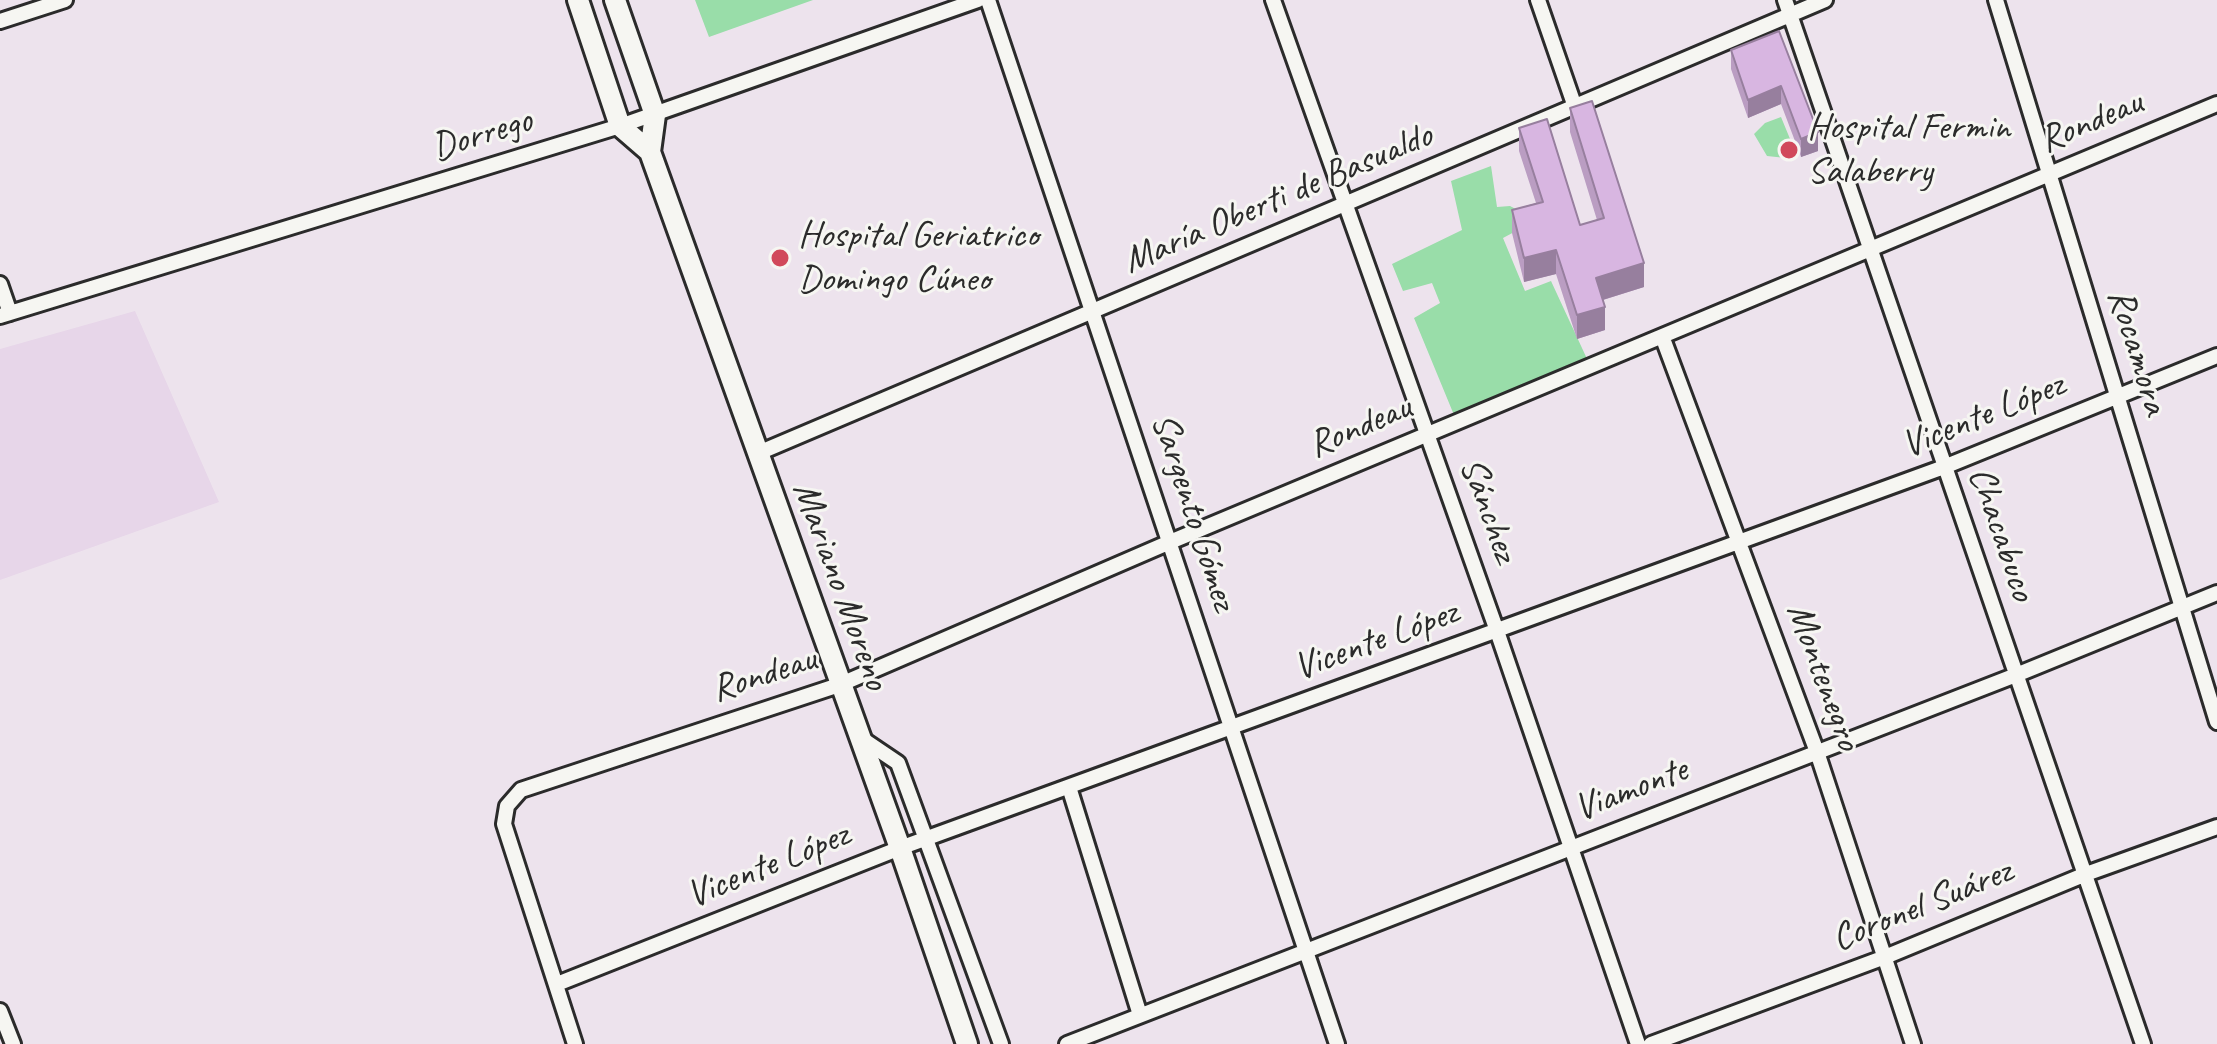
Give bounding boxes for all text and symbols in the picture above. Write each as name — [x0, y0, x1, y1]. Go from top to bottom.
street label: Rondeau — [2033, 80, 2149, 164]
street label: Dorrego — [426, 98, 538, 172]
place label: Hospital Fermin Salaberry — [1807, 105, 2010, 194]
street label: María Oberti de Basualdo — [1117, 113, 1439, 285]
marker: Hospital Fermin Salaberry — [1778, 139, 1800, 161]
place label: Hospital Geriatrico Domingo Cúneo — [798, 213, 1039, 302]
marker: Hospital Geriatrico Domingo Cúneo — [769, 247, 791, 269]
street label: Rocamora — [2096, 284, 2178, 420]
street label: Vicente López — [1895, 363, 2071, 469]
street label: Rondeau — [1302, 385, 1418, 469]
street label: Sargento Gómez — [1140, 408, 1246, 616]
street label: Sánchez — [1448, 452, 1528, 568]
street label: Chacabuco — [1957, 461, 2045, 607]
street label: Mariano Moreno — [781, 476, 899, 696]
street label: Vicente López — [1288, 590, 1464, 692]
street label: Montenegro — [1775, 597, 1871, 757]
street label: Rondeau — [706, 637, 822, 713]
street label: Viamonte — [1568, 748, 1694, 832]
street label: Vicente López — [680, 813, 856, 919]
street label: Coronel Suárez — [1825, 849, 2019, 963]

